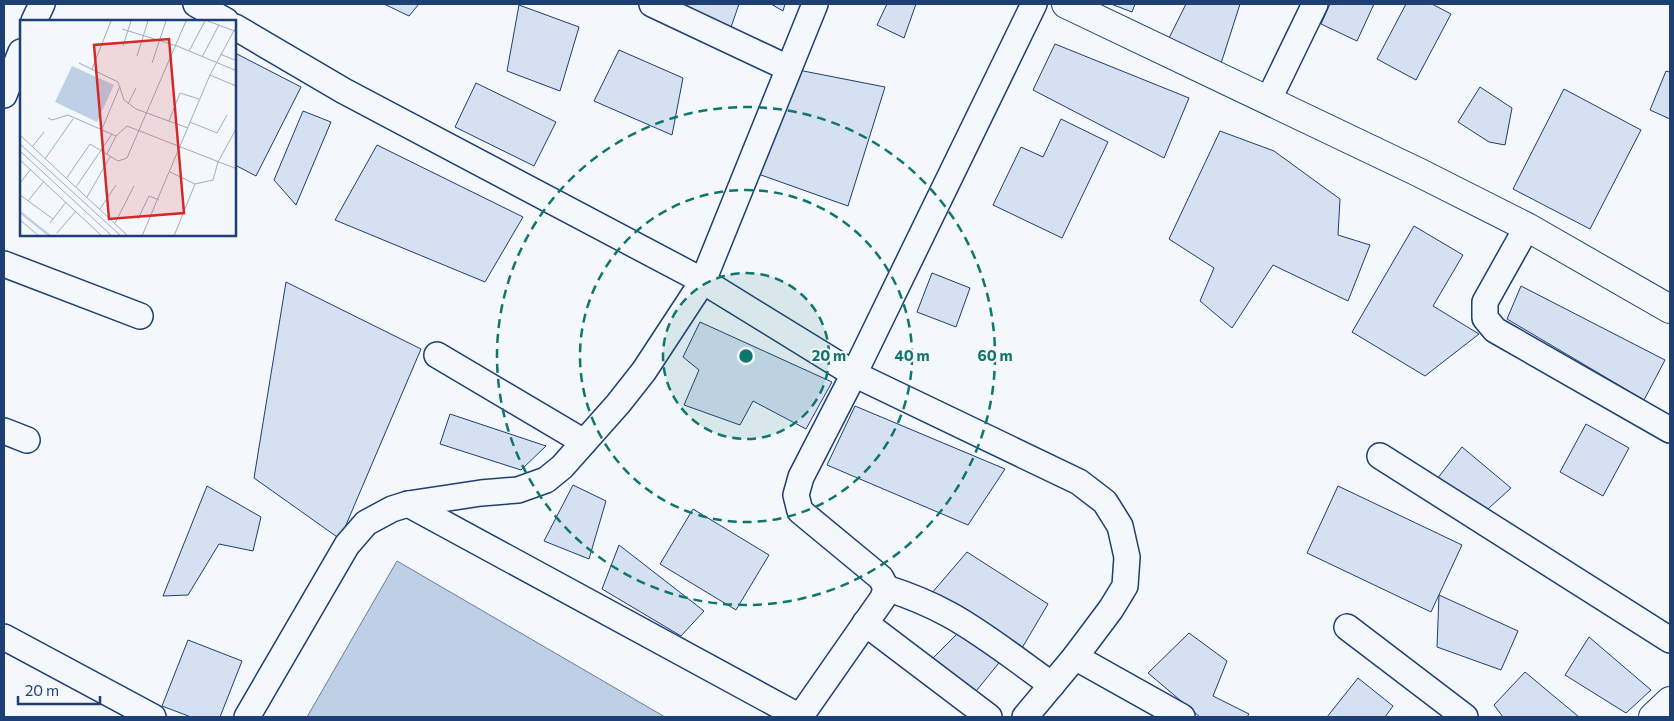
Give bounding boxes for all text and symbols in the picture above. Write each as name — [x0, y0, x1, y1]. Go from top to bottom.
inset map — [20, 20, 236, 236]
text: 20 m — [812, 346, 846, 364]
text: 40 m — [894, 346, 930, 364]
text: 60 m — [977, 346, 1013, 364]
centre of rings — [737, 347, 755, 365]
scale bar — [18, 674, 100, 706]
text: 20 m — [25, 681, 59, 699]

